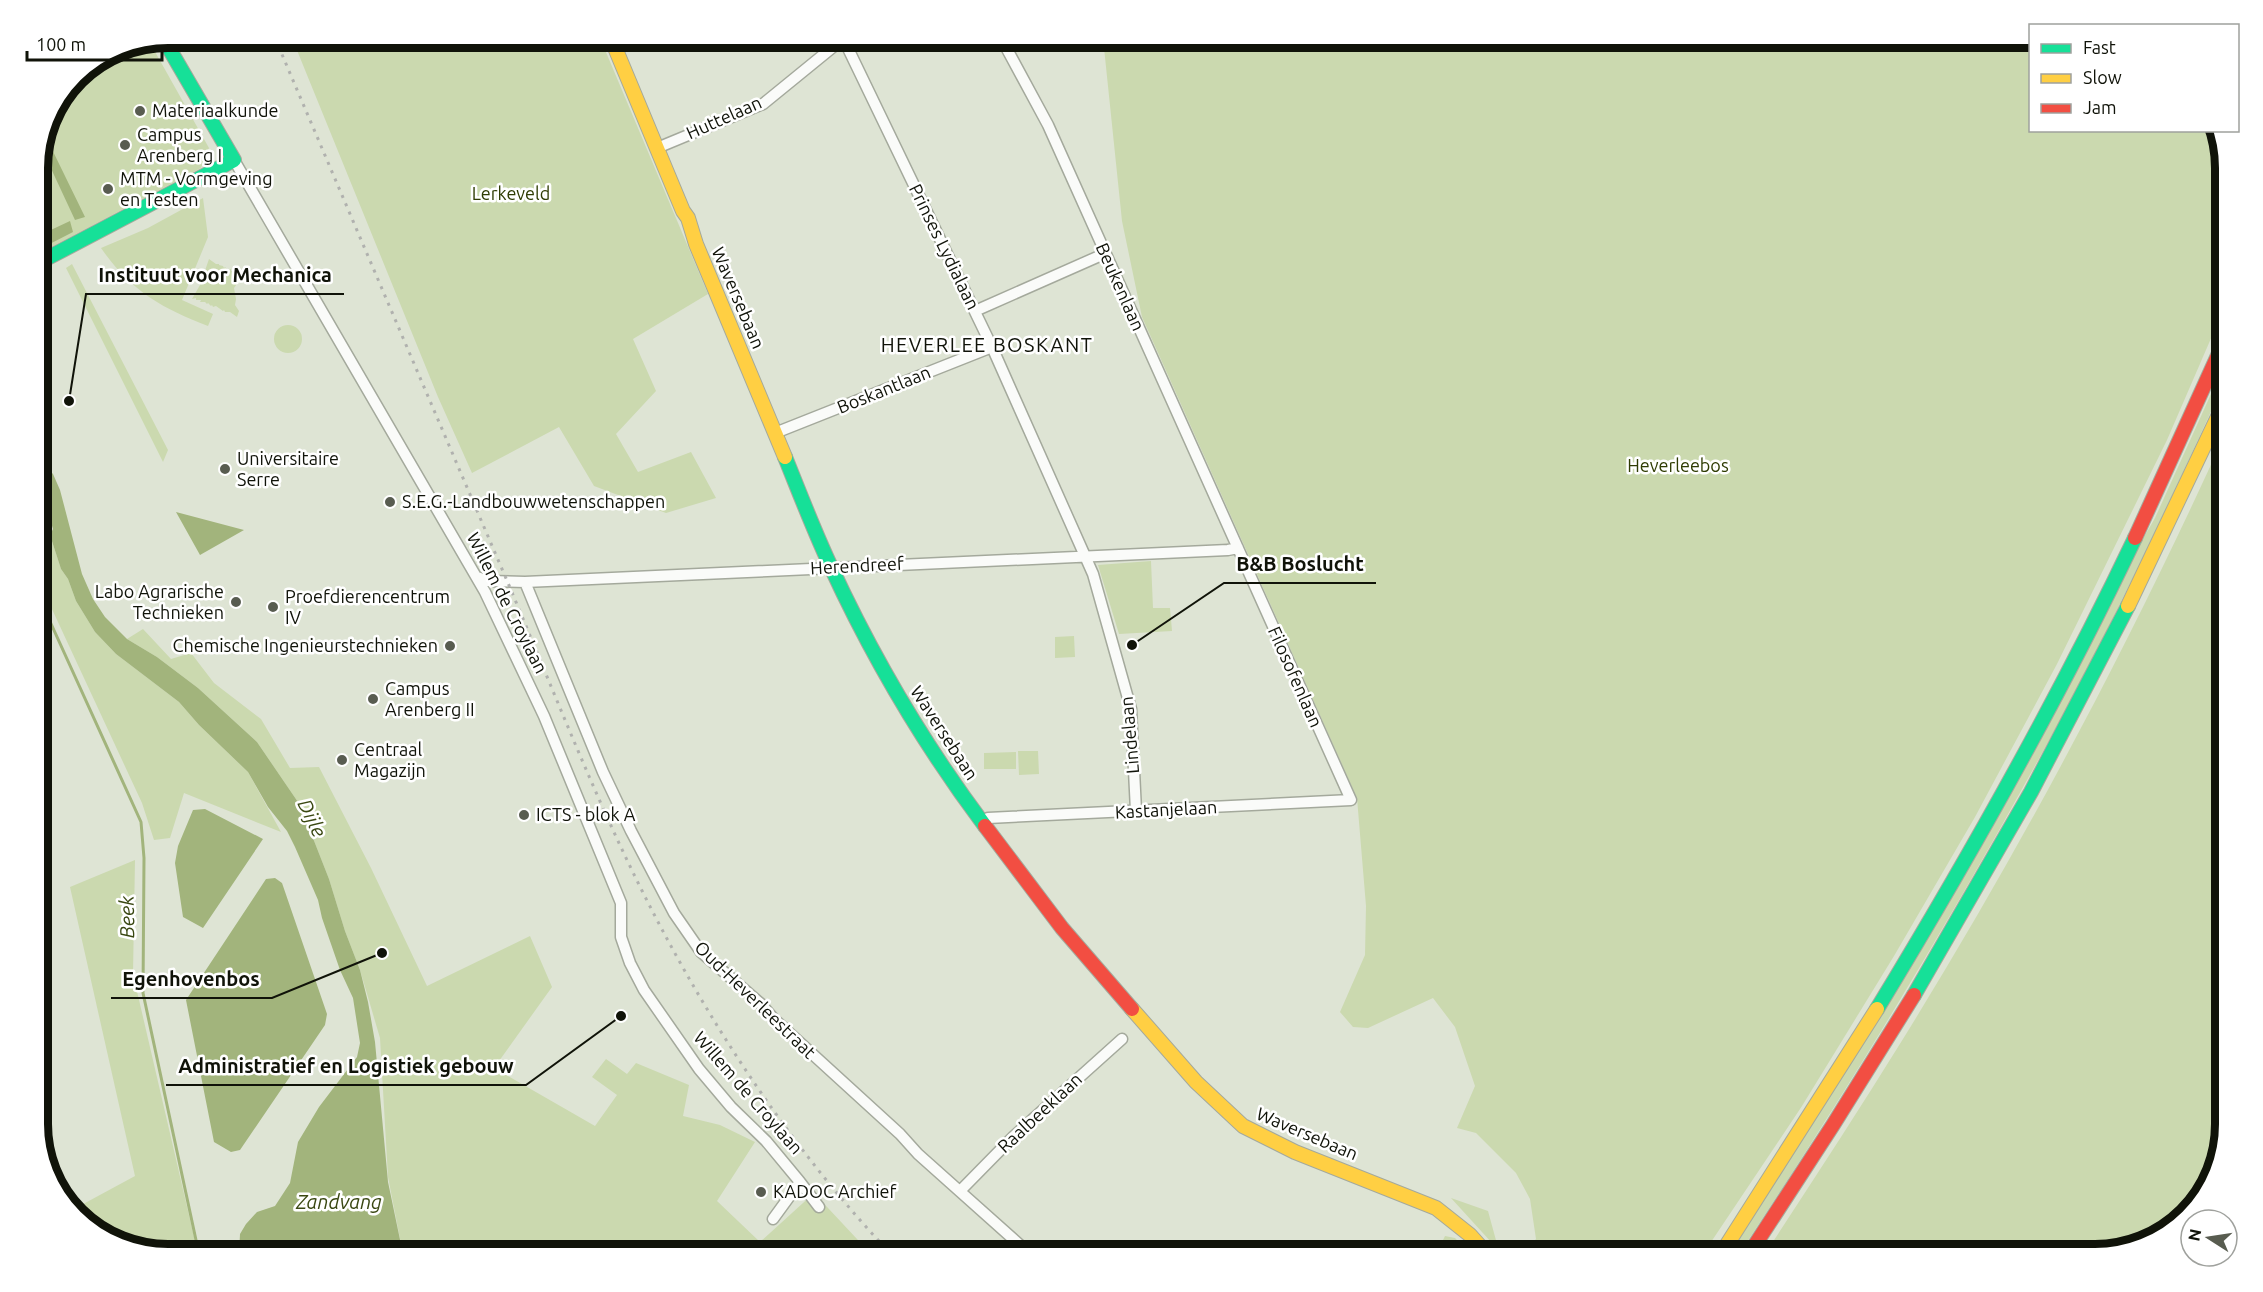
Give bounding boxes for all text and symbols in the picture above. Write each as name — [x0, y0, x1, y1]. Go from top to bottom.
scale bar — [27, 24, 162, 62]
legend — [2029, 24, 2239, 132]
text: 100 m — [36, 34, 86, 54]
text: Fast — [2083, 37, 2116, 57]
text: Slow — [2083, 67, 2122, 87]
street label: Huttelaan — [683, 92, 764, 143]
text: Jam — [2083, 97, 2117, 117]
place label: Materiaalkunde — [152, 100, 278, 120]
marker: Materiaalkunde — [133, 104, 147, 118]
place label: Campus Arenberg I — [137, 124, 222, 165]
marker: Campus Arenberg I — [118, 138, 132, 152]
place label: MTM - Vormgeving en Testen — [120, 168, 272, 209]
street label: Prinses Lydialaan — [906, 181, 984, 313]
marker: MTM - Vormgeving en Testen — [101, 182, 115, 196]
park label: Lerkeveld — [472, 183, 550, 203]
street label: Beukenlaan — [1093, 240, 1149, 334]
street label: Waversebaan — [709, 244, 769, 351]
callout: Instituut voor Mechanica — [86, 256, 344, 294]
text: Instituut voor Mechanica — [98, 263, 332, 286]
district label: HEVERLEE BOSKANT — [881, 333, 1093, 356]
street label: Boskantlaan — [834, 361, 933, 417]
place label: Universitaire Serre — [237, 448, 339, 489]
park label: Heverleebos — [1627, 455, 1729, 475]
marker: Universitaire Serre — [218, 462, 232, 476]
place label: S.E.G.-Landbouwwetenschappen — [402, 491, 665, 511]
marker: S.E.G.-Landbouwwetenschappen — [383, 495, 397, 509]
street label: Willem de Croylaan — [464, 529, 552, 676]
callout: B&B Boslucht — [1224, 545, 1376, 583]
text: B&B Boslucht — [1236, 552, 1364, 575]
street label: Herendreef — [810, 553, 904, 577]
place label: Labo Agrarische Technieken — [95, 581, 224, 622]
place label: Proefdierencentrum IV — [285, 586, 450, 627]
marker: Labo Agrarische Technieken — [229, 595, 243, 609]
marker: Proefdierencentrum IV — [266, 600, 280, 614]
street label: Filosofenlaan — [1265, 623, 1327, 730]
place label: Chemische Ingenieurstechnieken — [172, 635, 438, 655]
marker: Chemische Ingenieurstechnieken — [443, 639, 457, 653]
place label: Campus Arenberg II — [385, 678, 475, 719]
street label: Waversebaan — [907, 682, 983, 783]
marker: Campus Arenberg II — [366, 692, 380, 706]
street label: Lindelaan — [1116, 695, 1142, 775]
place label: Centraal Magazijn — [354, 739, 426, 780]
marker: Centraal Magazijn — [335, 753, 349, 767]
water label: Dijle — [293, 795, 331, 841]
street label: Kastanjelaan — [1114, 796, 1218, 822]
place label: ICTS - blok A — [536, 804, 636, 824]
marker: ICTS - blok A — [517, 808, 531, 822]
water label: Beek — [115, 895, 138, 939]
street label: Oud-Heverleestraat — [691, 937, 820, 1062]
callout: Egenhovenbos — [111, 960, 272, 998]
text: Egenhovenbos — [122, 967, 260, 990]
street label: Willem de Croylaan — [690, 1027, 807, 1158]
callout: Administratief en Logistiek gebouw — [166, 1047, 526, 1085]
text: Administratief en Logistiek gebouw — [178, 1054, 514, 1077]
street label: Raalbeeklaan — [993, 1068, 1085, 1156]
street label: Waversebaan — [1254, 1103, 1361, 1163]
place label: KADOC Archief — [773, 1181, 897, 1201]
marker: KADOC Archief — [754, 1185, 768, 1199]
water label: Zandvang — [295, 1190, 382, 1213]
north arrow — [2179, 1208, 2239, 1268]
text: N — [2184, 1227, 2204, 1243]

